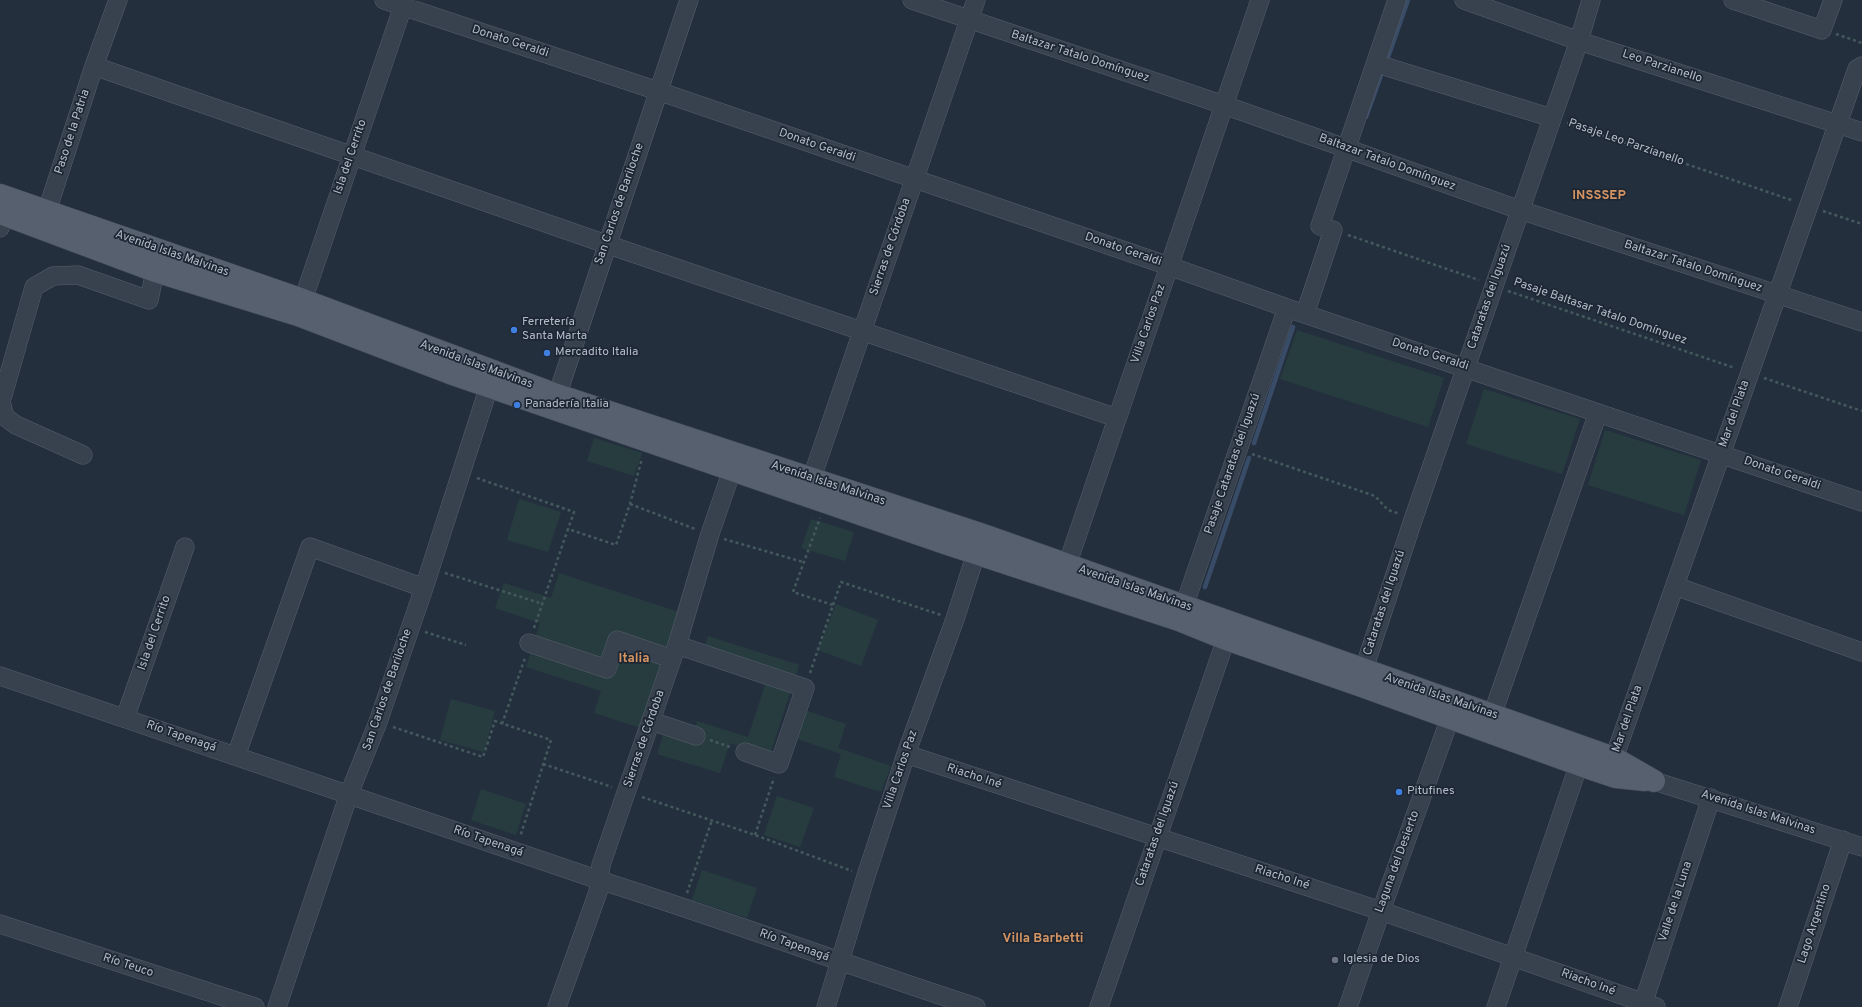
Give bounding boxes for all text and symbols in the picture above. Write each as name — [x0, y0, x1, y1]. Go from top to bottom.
street label: Donato Geraldi — [470, 23, 550, 61]
street label: Baltazar Tatalo Domínguez — [1009, 28, 1151, 86]
street label: Leo Parzianello — [1620, 47, 1704, 87]
street label: Paso de la Patria — [52, 88, 94, 176]
street label: Pasaje Leo Parzianello — [1566, 116, 1686, 170]
street label: Isla del Cerrito — [331, 118, 371, 196]
street label: Donato Geraldi — [777, 126, 857, 166]
street label: Baltazar Tatalo Domínguez — [1317, 132, 1457, 194]
street label: San Carlos de Bariloche — [592, 141, 648, 267]
district label: INSSSEP — [1572, 188, 1626, 204]
street label: Sierras de Córdoba — [868, 196, 914, 298]
street label: Avenida Islas Malvinas — [113, 228, 231, 280]
street label: Donato Geraldi — [1083, 230, 1163, 270]
street label: Baltazar Tatalo Domínguez — [1622, 238, 1764, 296]
street label: Cataratas del Iguazú — [1465, 243, 1515, 351]
street label: Pasaje Baltasar Tatalo Domínguez — [1512, 276, 1688, 348]
street label: Villa Carlos Paz — [1129, 282, 1169, 366]
place label: Ferretería Santa Marta — [522, 316, 587, 344]
marker: Ferretería Santa Marta — [509, 325, 519, 335]
street label: Donato Geraldi — [1390, 336, 1470, 374]
street label: Avenida Islas Malvinas — [417, 338, 535, 392]
place label: Mercadito Italia — [555, 346, 638, 360]
marker: Mercadito Italia — [542, 348, 552, 358]
street label: Mar del Plata — [1717, 379, 1753, 449]
street label: Pasaje Cataratas del Iguazú — [1202, 392, 1264, 536]
place label: Panadería Italia — [525, 398, 609, 412]
marker: Panadería Italia — [512, 400, 522, 410]
street label: Donato Geraldi — [1742, 454, 1822, 494]
street label: Avenida Islas Malvinas — [769, 459, 887, 509]
street label: Cataratas del Iguazú — [1361, 549, 1409, 657]
street label: Avenida Islas Malvinas — [1076, 563, 1194, 615]
street label: Isla del Cerrito — [135, 594, 175, 672]
street label: San Carlos de Bariloche — [360, 627, 416, 753]
district label: Italia — [619, 651, 649, 667]
street label: Avenida Islas Malvinas — [1382, 671, 1500, 723]
street label: Mar del Plata — [1610, 684, 1646, 754]
street label: Sierras de Córdoba — [622, 688, 668, 790]
street label: Río Tapenagá — [144, 718, 218, 756]
street label: Villa Carlos Paz — [881, 728, 921, 812]
street label: Riacho Iné — [945, 761, 1003, 793]
street label: Cataratas del Iguazú — [1133, 780, 1183, 888]
place label: Pitufines — [1407, 785, 1455, 799]
marker: Pitufines — [1394, 787, 1404, 797]
street label: Avenida Islas Malvinas — [1699, 788, 1817, 838]
street label: Laguna del Desierto — [1373, 809, 1423, 915]
street label: Río Tapenagá — [451, 823, 525, 861]
street label: Valle de la Luna — [1656, 860, 1696, 944]
street label: Riacho Iné — [1253, 862, 1311, 894]
street label: Lago Argentino — [1795, 882, 1835, 966]
street label: Río Tapenagá — [757, 927, 831, 965]
district label: Villa Barbetti — [1003, 931, 1083, 947]
street label: Río Teuco — [101, 951, 155, 981]
place label: Iglesia de Dios — [1343, 953, 1420, 967]
marker: Iglesia de Dios — [1330, 955, 1340, 965]
street label: Riacho Iné — [1559, 967, 1617, 999]

